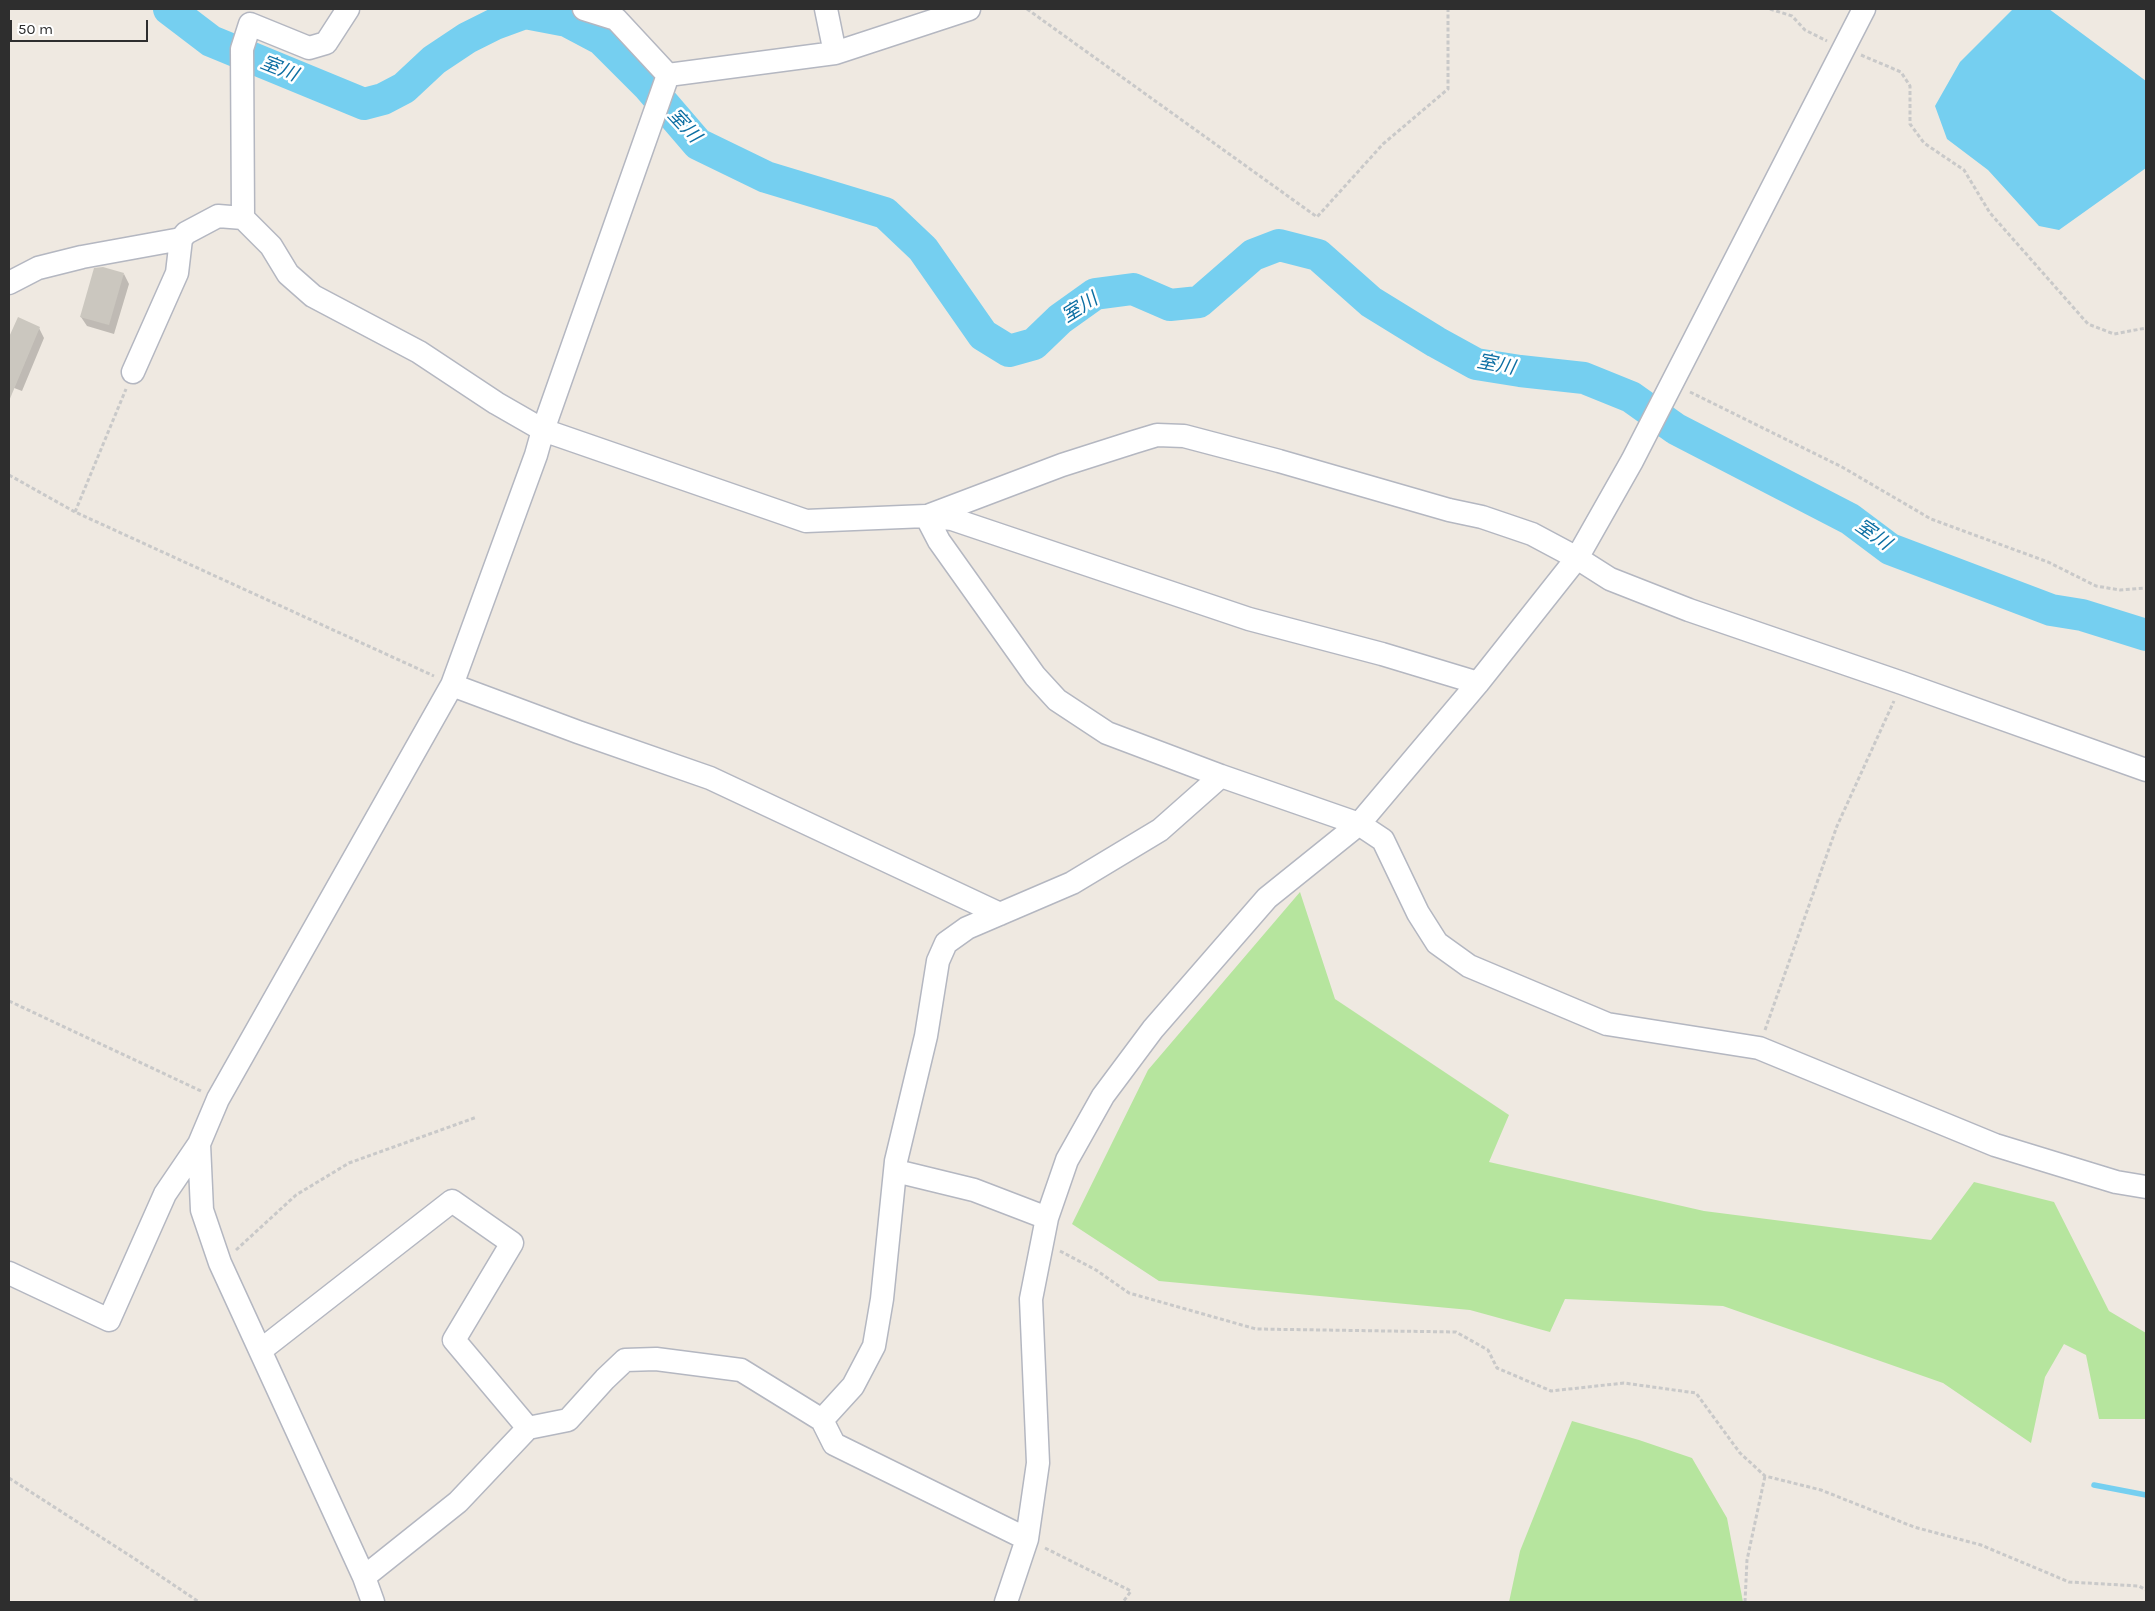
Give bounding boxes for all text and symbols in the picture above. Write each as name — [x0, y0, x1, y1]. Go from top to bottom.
scale bar — [12, 10, 150, 42]
text: 50 m — [18, 20, 53, 38]
water label: 室川 — [257, 51, 301, 87]
water label: 室川 — [663, 104, 705, 148]
water label: 室川 — [1058, 288, 1102, 328]
water label: 室川 — [1475, 350, 1517, 380]
water label: 室川 — [1851, 515, 1895, 555]

